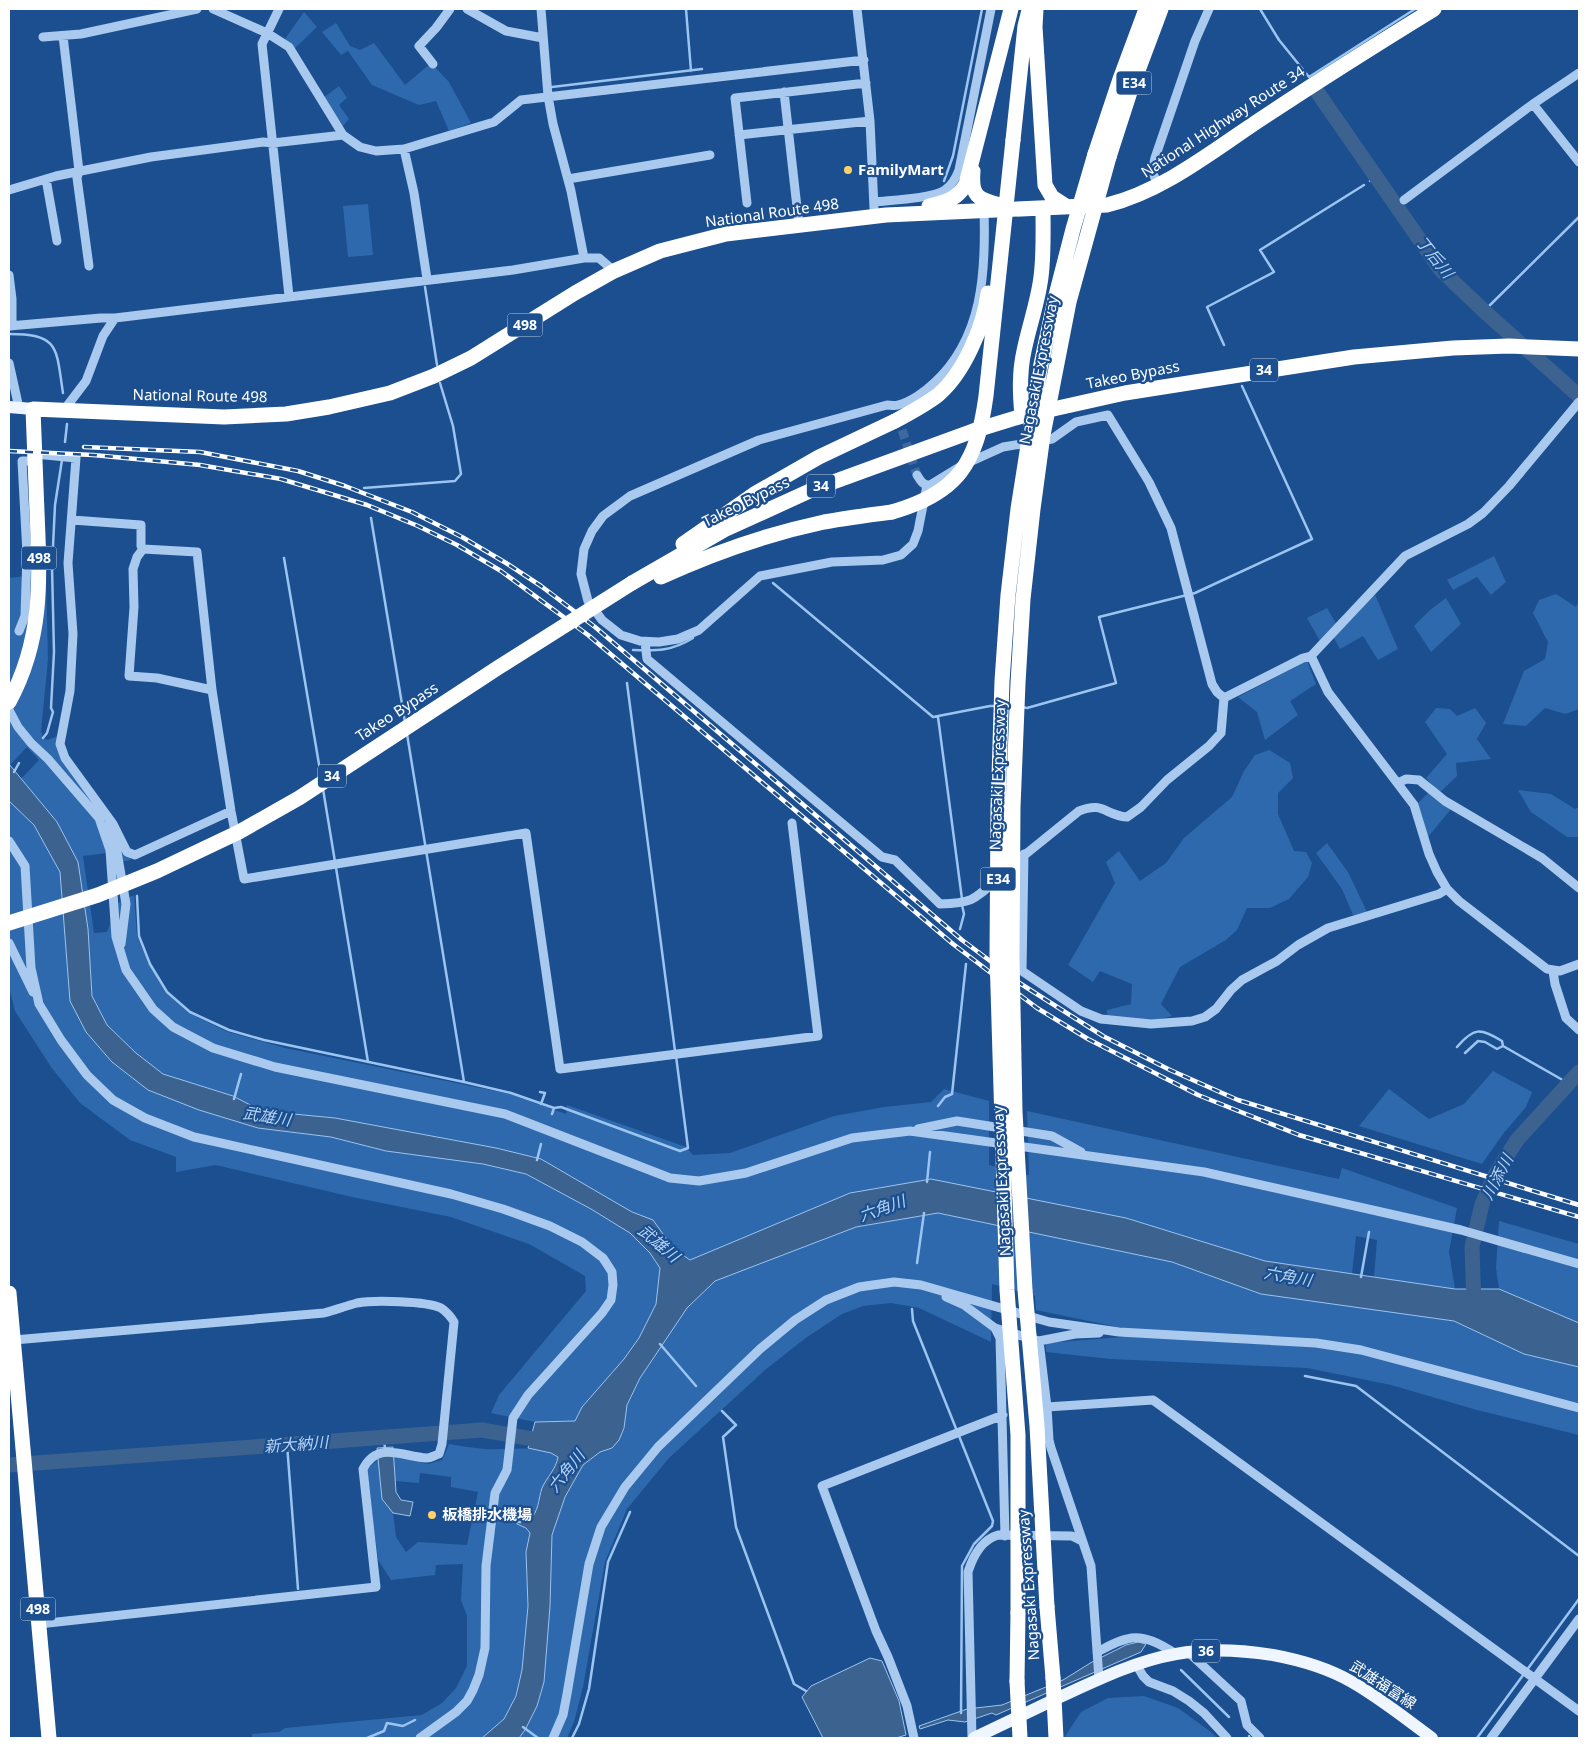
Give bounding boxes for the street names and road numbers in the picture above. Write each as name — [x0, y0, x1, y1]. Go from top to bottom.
street label: National Highway Route 34 — [1137, 60, 1309, 182]
road number: E34 — [1116, 72, 1152, 95]
street label: National Route 498 — [704, 193, 840, 231]
street label: Nagasaki Expressway — [1014, 293, 1062, 446]
road number: 498 — [508, 314, 542, 336]
street label: Takeo Bypass — [1085, 355, 1181, 393]
road number: 34 — [1250, 358, 1278, 382]
street label: National Route 498 — [132, 384, 268, 406]
street label: Takeo Bypass — [699, 471, 792, 531]
road number: 34 — [807, 474, 835, 498]
road number: 498 — [22, 546, 56, 570]
street label: Takeo Bypass — [351, 677, 441, 745]
street label: Nagasaki Expressway — [984, 699, 1010, 851]
road number: 34 — [318, 764, 346, 788]
road number: E34 — [980, 868, 1016, 891]
street label: Nagasaki Expressway — [987, 1105, 1015, 1257]
street label: Nagasaki Expressway — [1013, 1509, 1043, 1661]
road number: 498 — [20, 1598, 56, 1620]
road number: 36 — [1192, 1640, 1220, 1662]
street label: 武雄福富線 — [1347, 1655, 1420, 1713]

